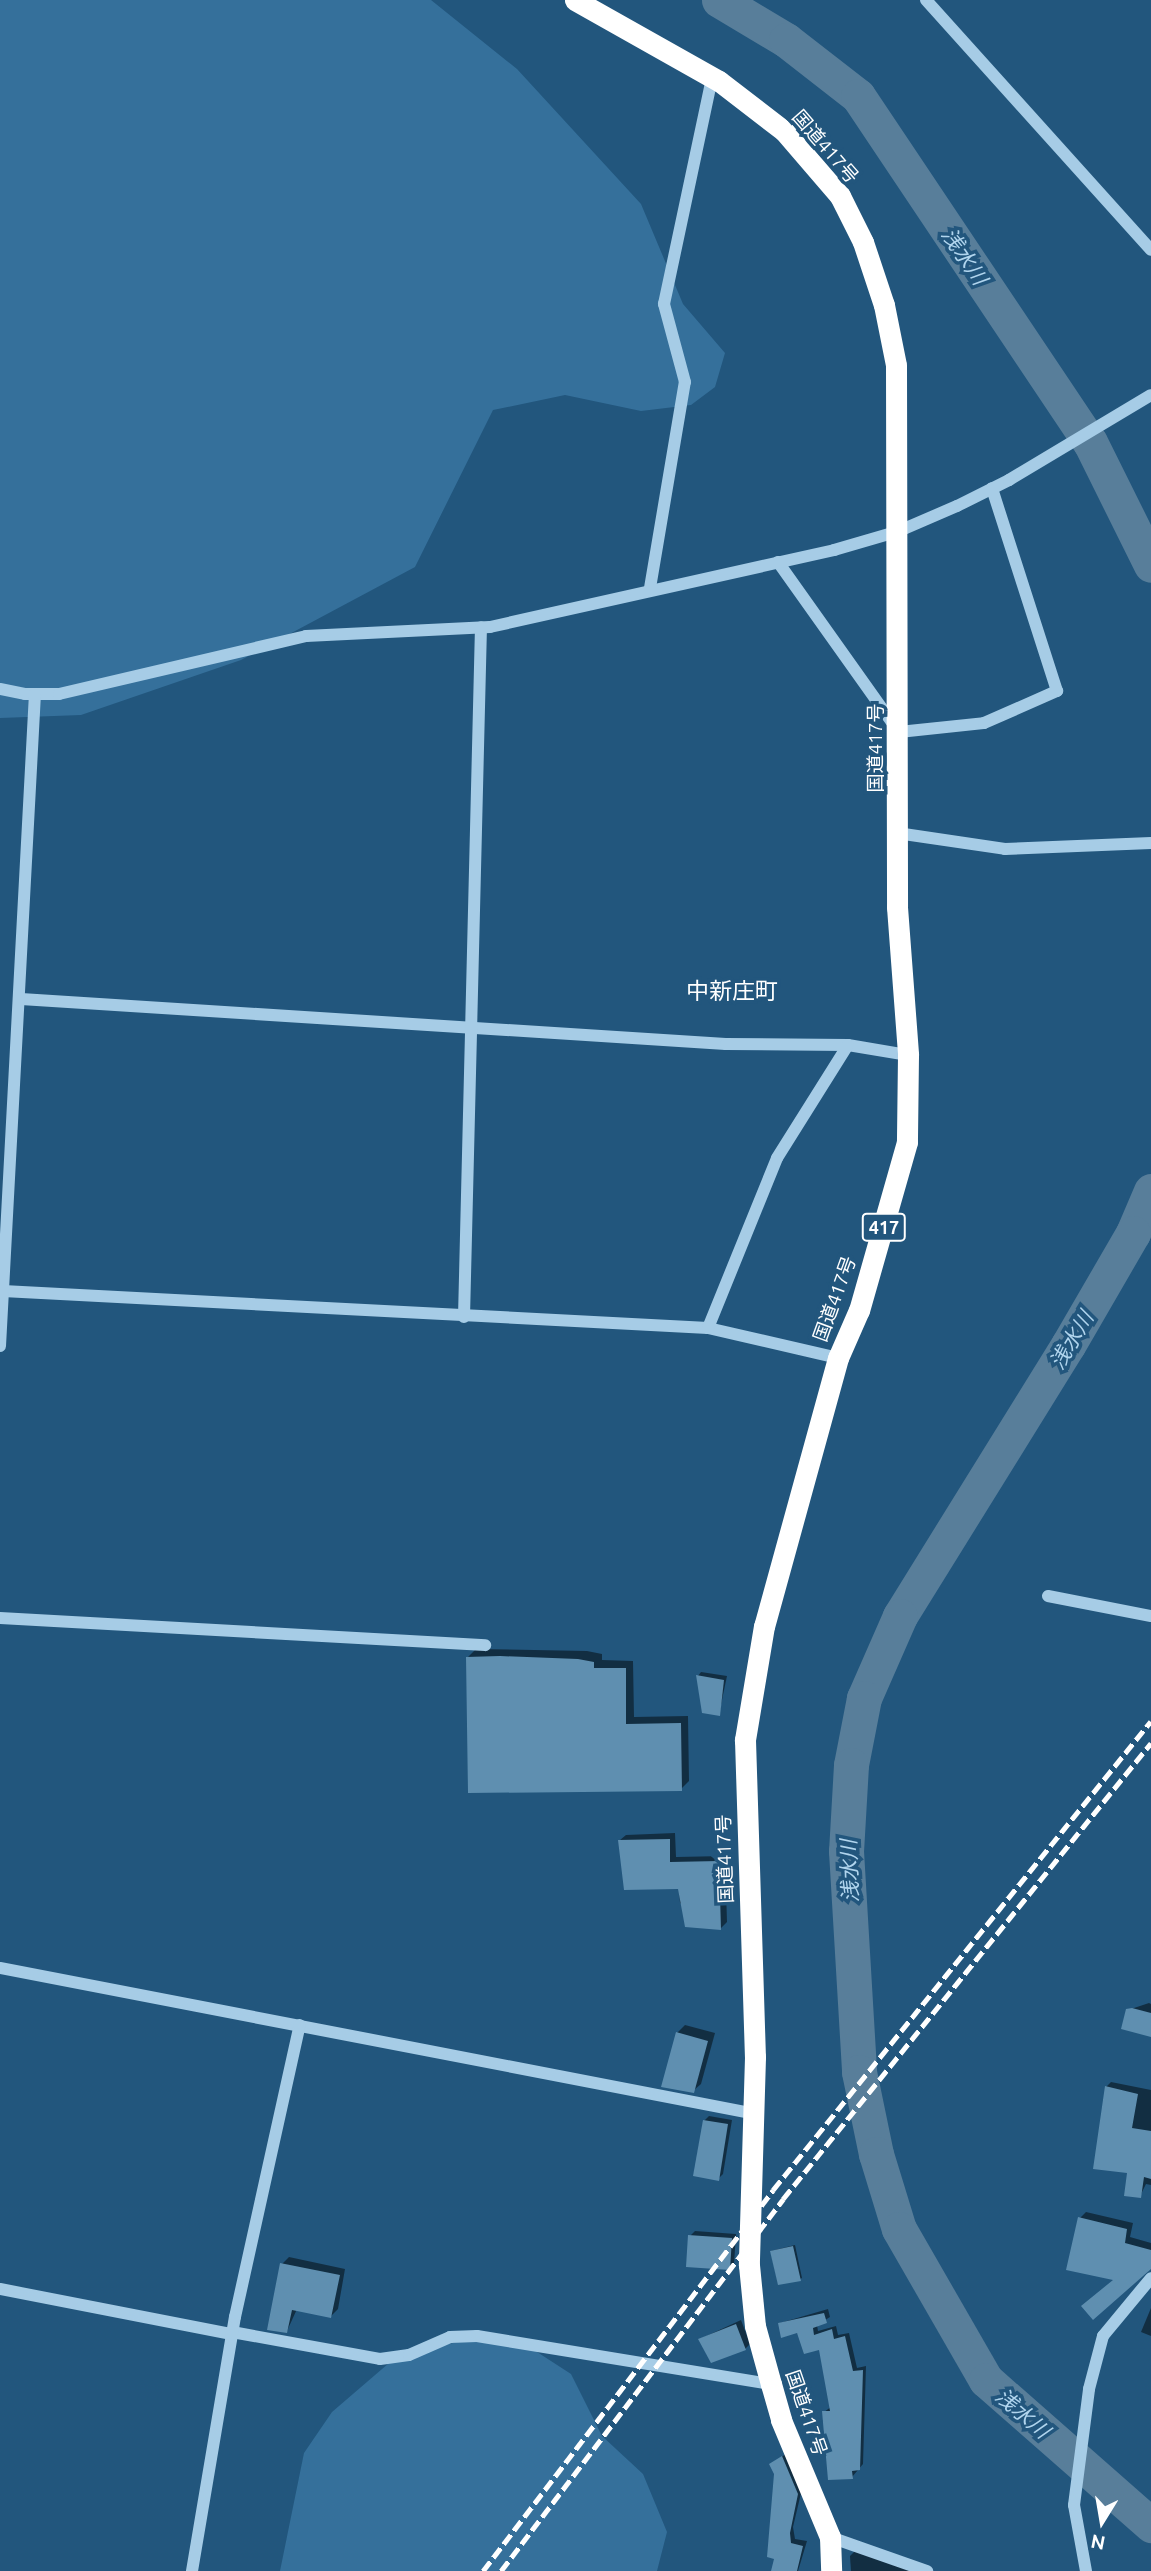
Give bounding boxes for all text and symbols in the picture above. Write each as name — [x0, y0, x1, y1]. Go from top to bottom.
street label: 国道417号 — [787, 106, 863, 188]
water label: 浅水川 — [937, 223, 993, 289]
street label: 国道417号 — [865, 703, 887, 793]
district label: 中新庄町 — [686, 977, 778, 1005]
road number: 417 — [861, 1212, 907, 1242]
street label: 国道417号 — [809, 1253, 861, 1345]
water label: 浅水川 — [1044, 1307, 1098, 1373]
street label: 国道417号 — [712, 1814, 738, 1904]
water label: 浅水川 — [835, 1839, 863, 1903]
street label: 国道417号 — [781, 2367, 831, 2459]
water label: 浅水川 — [991, 2383, 1055, 2443]
north arrow — [1067, 2487, 1137, 2557]
text: N — [1089, 2530, 1107, 2555]

